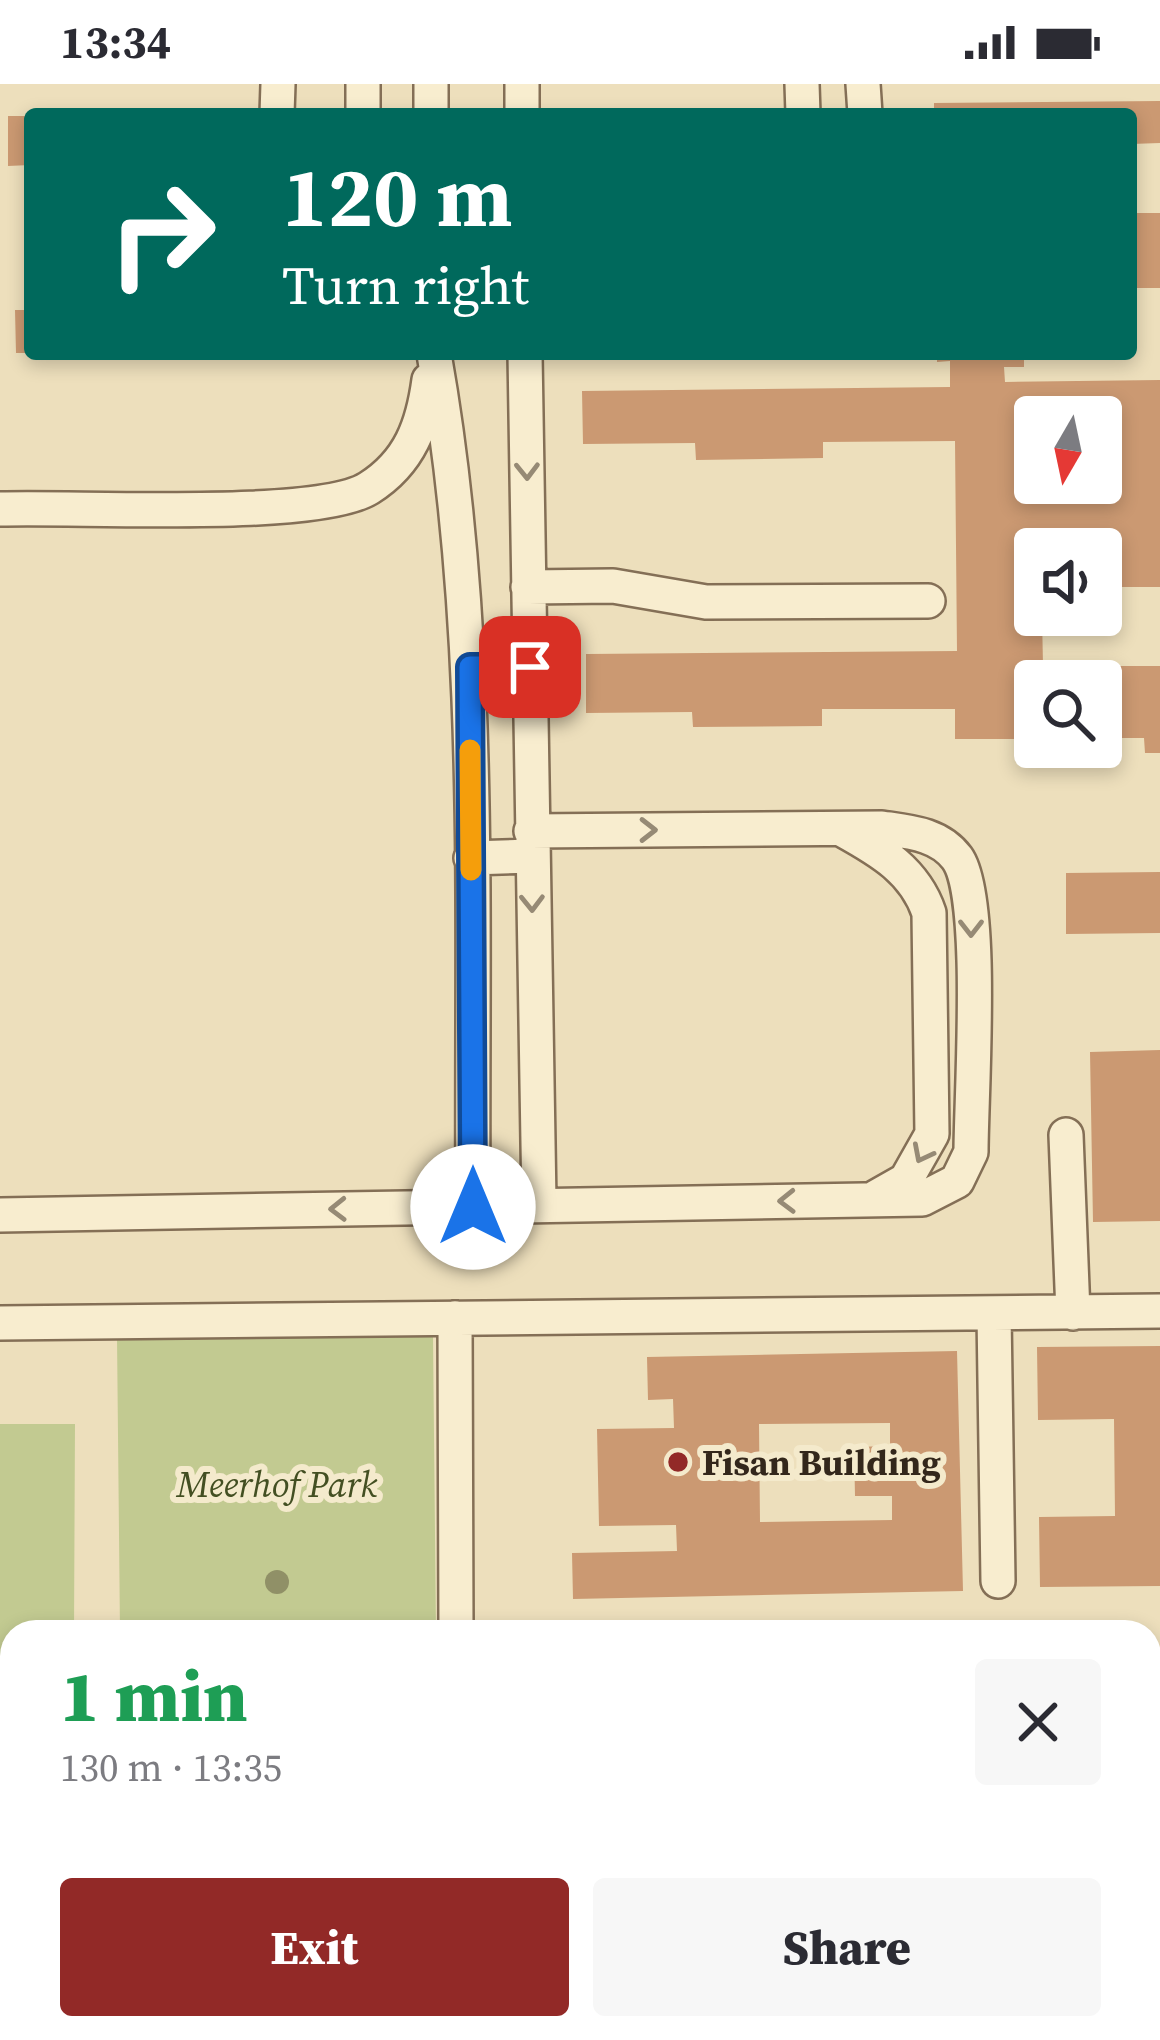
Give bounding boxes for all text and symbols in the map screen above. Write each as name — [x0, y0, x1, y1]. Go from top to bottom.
text: 13:34 — [60, 11, 171, 73]
text: 120 m — [282, 139, 513, 254]
icon: right — [84, 156, 240, 312]
text: Turn right — [282, 248, 529, 322]
north arrow — [1014, 396, 1122, 504]
map controls — [1014, 396, 1122, 768]
one-way arrow — [514, 463, 540, 481]
button: sound — [1014, 528, 1122, 636]
pin — [479, 616, 581, 718]
icon: arrive — [497, 634, 563, 700]
button: search — [1014, 660, 1122, 768]
one-way arrow — [640, 817, 658, 843]
one-way arrow — [519, 894, 545, 913]
one-way arrow — [958, 920, 984, 938]
one-way arrow — [913, 1142, 936, 1164]
position arrow — [410, 1144, 536, 1270]
one-way arrow — [777, 1188, 795, 1214]
one-way arrow — [328, 1196, 347, 1222]
place label: Fisan Building — [702, 1438, 941, 1487]
marker: Fisan Building — [665, 1449, 691, 1475]
park label: Meerhof Park — [176, 1460, 378, 1509]
text: 1 min — [60, 1646, 248, 1745]
button: close — [975, 1659, 1101, 1785]
text: 130 m · 13:35 — [60, 1741, 282, 1794]
button: Exit — [60, 1878, 569, 2016]
button: Share — [593, 1878, 1101, 2016]

